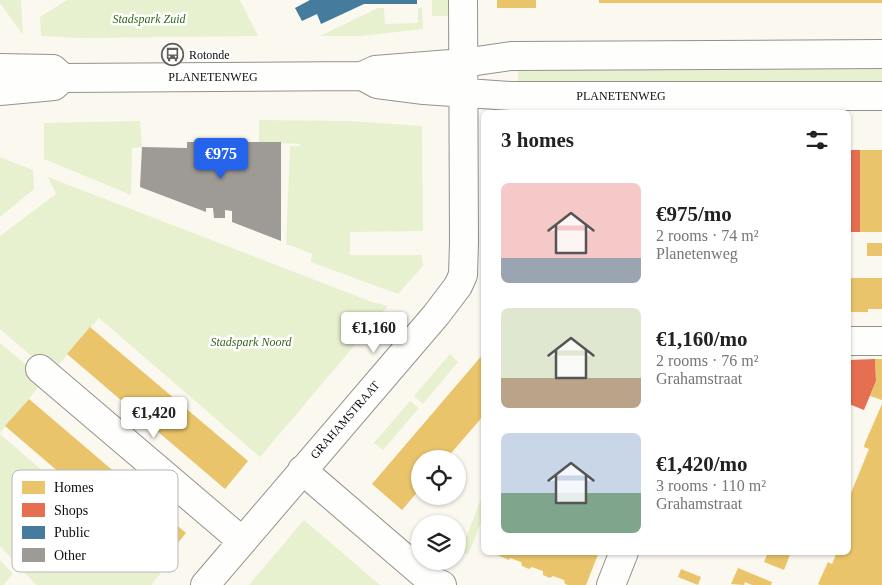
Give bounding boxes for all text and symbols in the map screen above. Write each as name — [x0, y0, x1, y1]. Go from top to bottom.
park label: Stadspark Zuid — [112, 12, 187, 26]
bus stop icon: Rotonde — [161, 43, 185, 67]
place label: Rotonde — [189, 48, 230, 62]
street label: PLANETENWEG — [168, 70, 258, 84]
street label: PLANETENWEG — [576, 89, 666, 103]
icon: filters — [803, 126, 831, 154]
text: 3 homes — [501, 128, 574, 152]
pin: €975 — [191, 138, 251, 180]
text: €975 — [205, 145, 237, 162]
text: €975/mo — [656, 202, 732, 226]
icon: home — [541, 203, 601, 263]
text: 2 rooms · 74 m² — [656, 227, 759, 244]
text: Planetenweg — [656, 245, 738, 262]
pin: €1,160 — [333, 312, 415, 354]
text: €1,160 — [352, 319, 396, 336]
text: €1,160/mo — [656, 327, 748, 351]
icon: home — [541, 328, 601, 388]
park label: Stadspark Noord — [210, 335, 293, 349]
text: 2 rooms · 76 m² — [656, 352, 759, 369]
text: Grahamstraat — [656, 370, 742, 387]
street label: GRAHAMSTRAAT — [307, 378, 383, 462]
pin: €1,420 — [113, 396, 195, 439]
text: €1,420 — [132, 404, 176, 421]
map controls — [411, 450, 466, 570]
button: locate — [411, 450, 466, 505]
text: €1,420/mo — [656, 452, 748, 476]
icon: home — [541, 453, 601, 513]
legend — [12, 470, 178, 572]
text: 3 rooms · 110 m² — [656, 477, 766, 494]
text: Homes — [54, 480, 94, 495]
text: Grahamstraat — [656, 495, 742, 512]
text: Shops — [54, 503, 88, 518]
button: layers — [411, 515, 466, 570]
text: Public — [54, 525, 90, 540]
text: Other — [54, 548, 86, 563]

